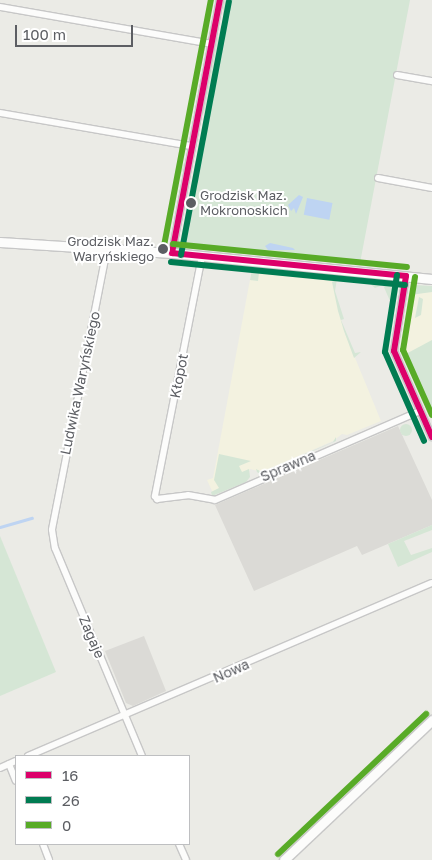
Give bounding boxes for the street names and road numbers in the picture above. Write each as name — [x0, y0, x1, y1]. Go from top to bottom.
street label: Ludwika Waryńskiego — [57, 310, 103, 456]
street label: Kłopot — [166, 352, 192, 400]
street label: Sprawna — [258, 447, 318, 485]
street label: Zagaje — [76, 613, 108, 661]
street label: Nowa — [210, 656, 252, 686]

